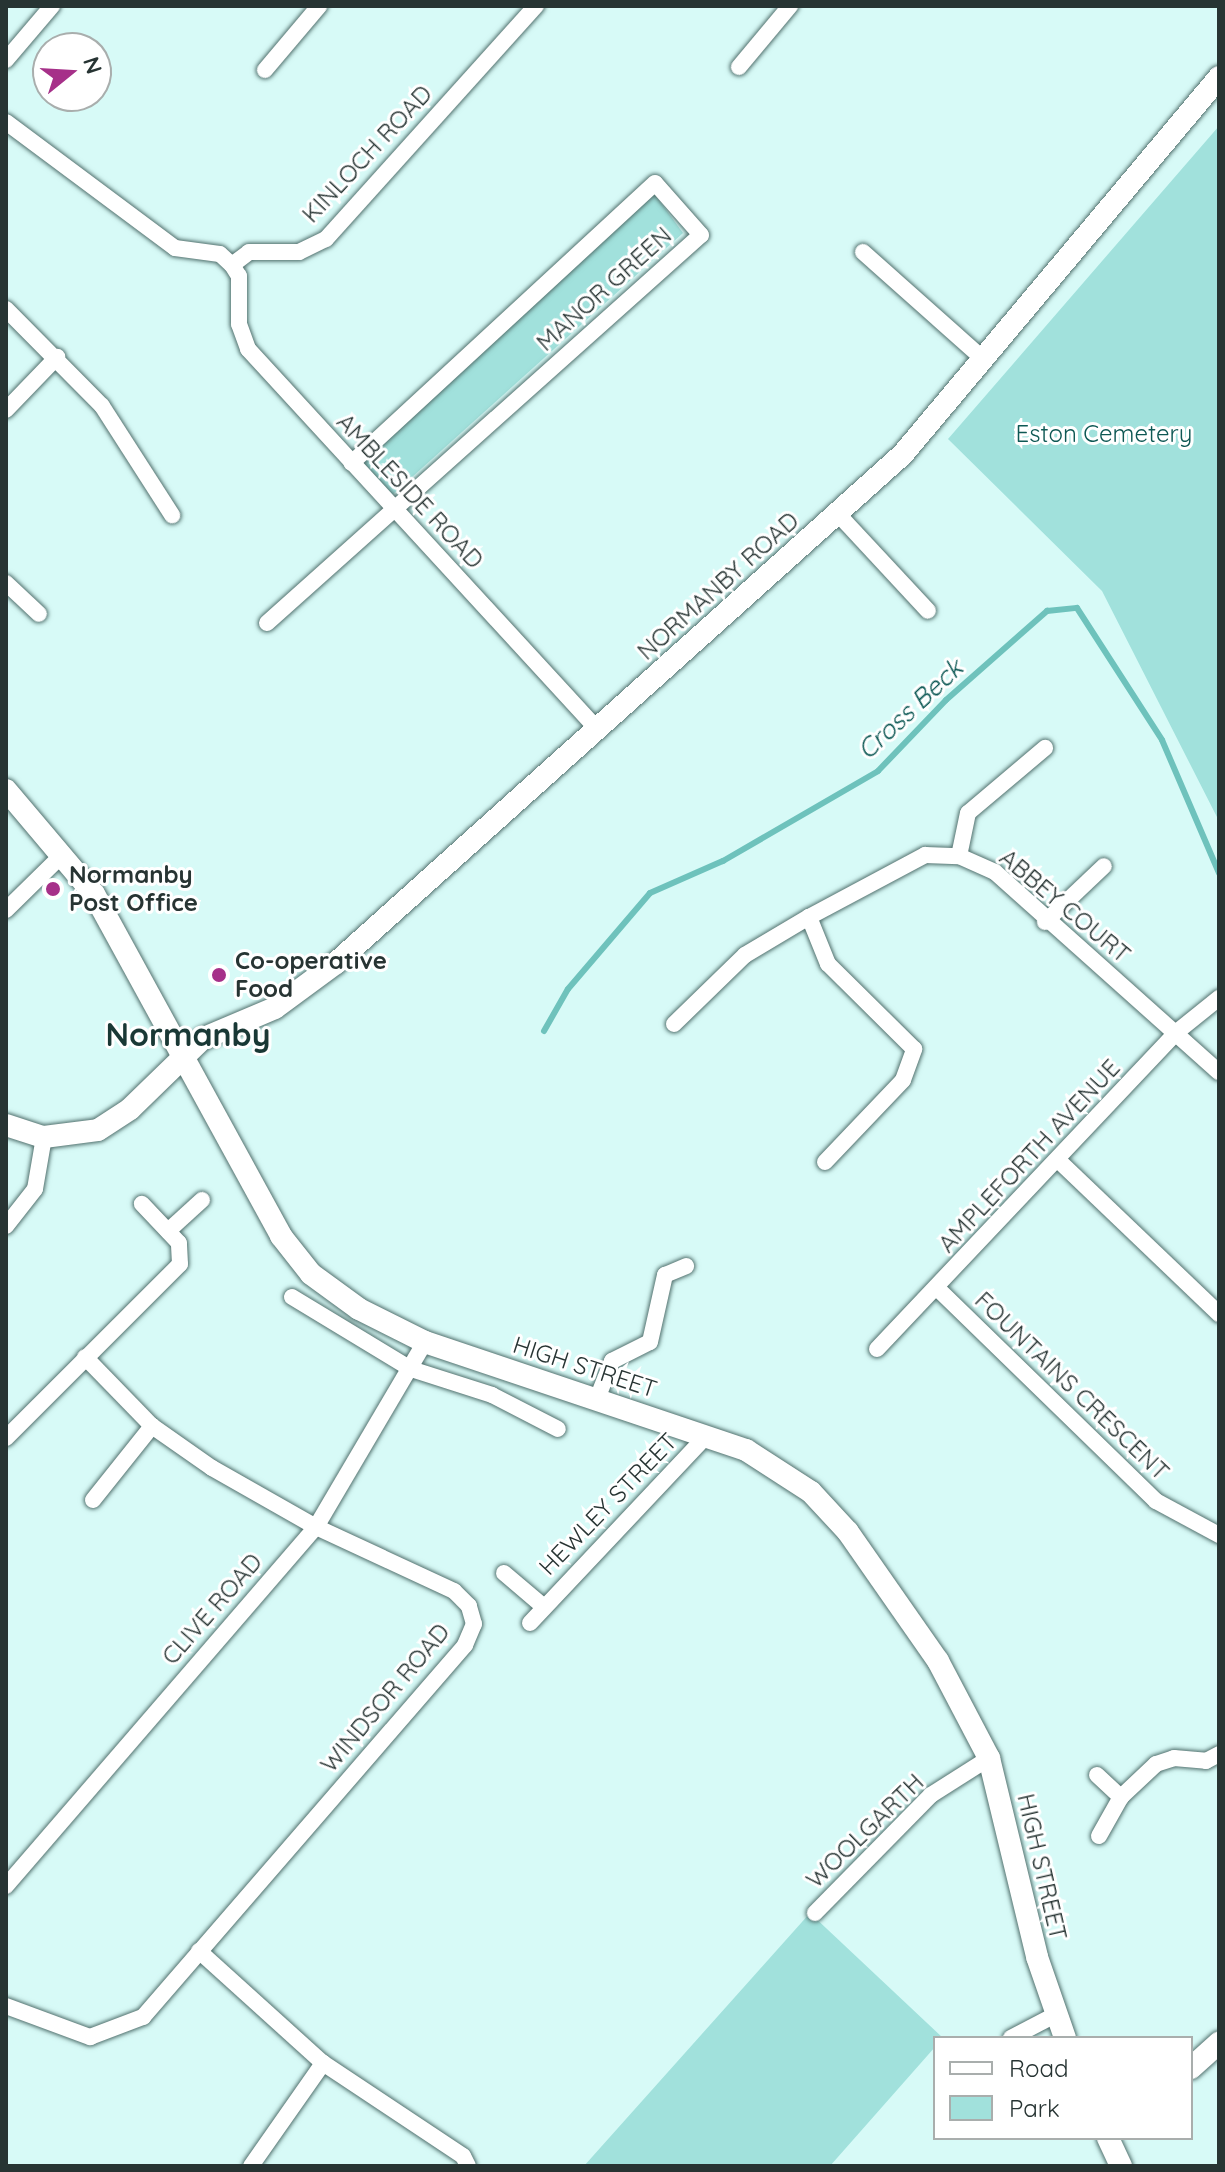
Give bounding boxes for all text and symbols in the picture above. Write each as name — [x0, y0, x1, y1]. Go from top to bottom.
north arrow — [32, 32, 112, 112]
text: N — [77, 53, 109, 77]
street label: KINLOCH ROAD — [296, 79, 438, 229]
street label: MANOR GREEN — [531, 221, 677, 357]
street label: AMBLESIDE ROAD — [331, 408, 489, 574]
park label: Eston Cemetery — [1016, 420, 1192, 448]
street label: NORMANBY ROAD — [632, 506, 804, 666]
water label: Cross Beck — [851, 652, 969, 766]
street label: ABBEY COURT — [994, 843, 1136, 969]
place label: Normanby Post Office — [69, 861, 198, 917]
marker: Normanby Post Office — [44, 880, 62, 898]
place label: Co-operative Food — [235, 947, 387, 1003]
marker: Co-operative Food — [210, 966, 228, 984]
district label: Normanby — [106, 1015, 270, 1053]
street label: AMPLEFORTH AVENUE — [932, 1054, 1126, 1258]
street label: FOUNTAINS CRESCENT — [969, 1286, 1175, 1486]
street label: HIGH STREET — [509, 1330, 661, 1404]
street label: HEWLEY STREET — [533, 1427, 683, 1581]
street label: CLIVE ROAD — [156, 1548, 268, 1670]
street label: WINDSOR ROAD — [314, 1618, 456, 1778]
street label: WOOLGARTH — [800, 1768, 930, 1894]
street label: HIGH STREET — [1011, 1791, 1073, 1943]
legend — [933, 2036, 1193, 2140]
text: Road — [1009, 2053, 1069, 2083]
text: Park — [1009, 2093, 1060, 2123]

